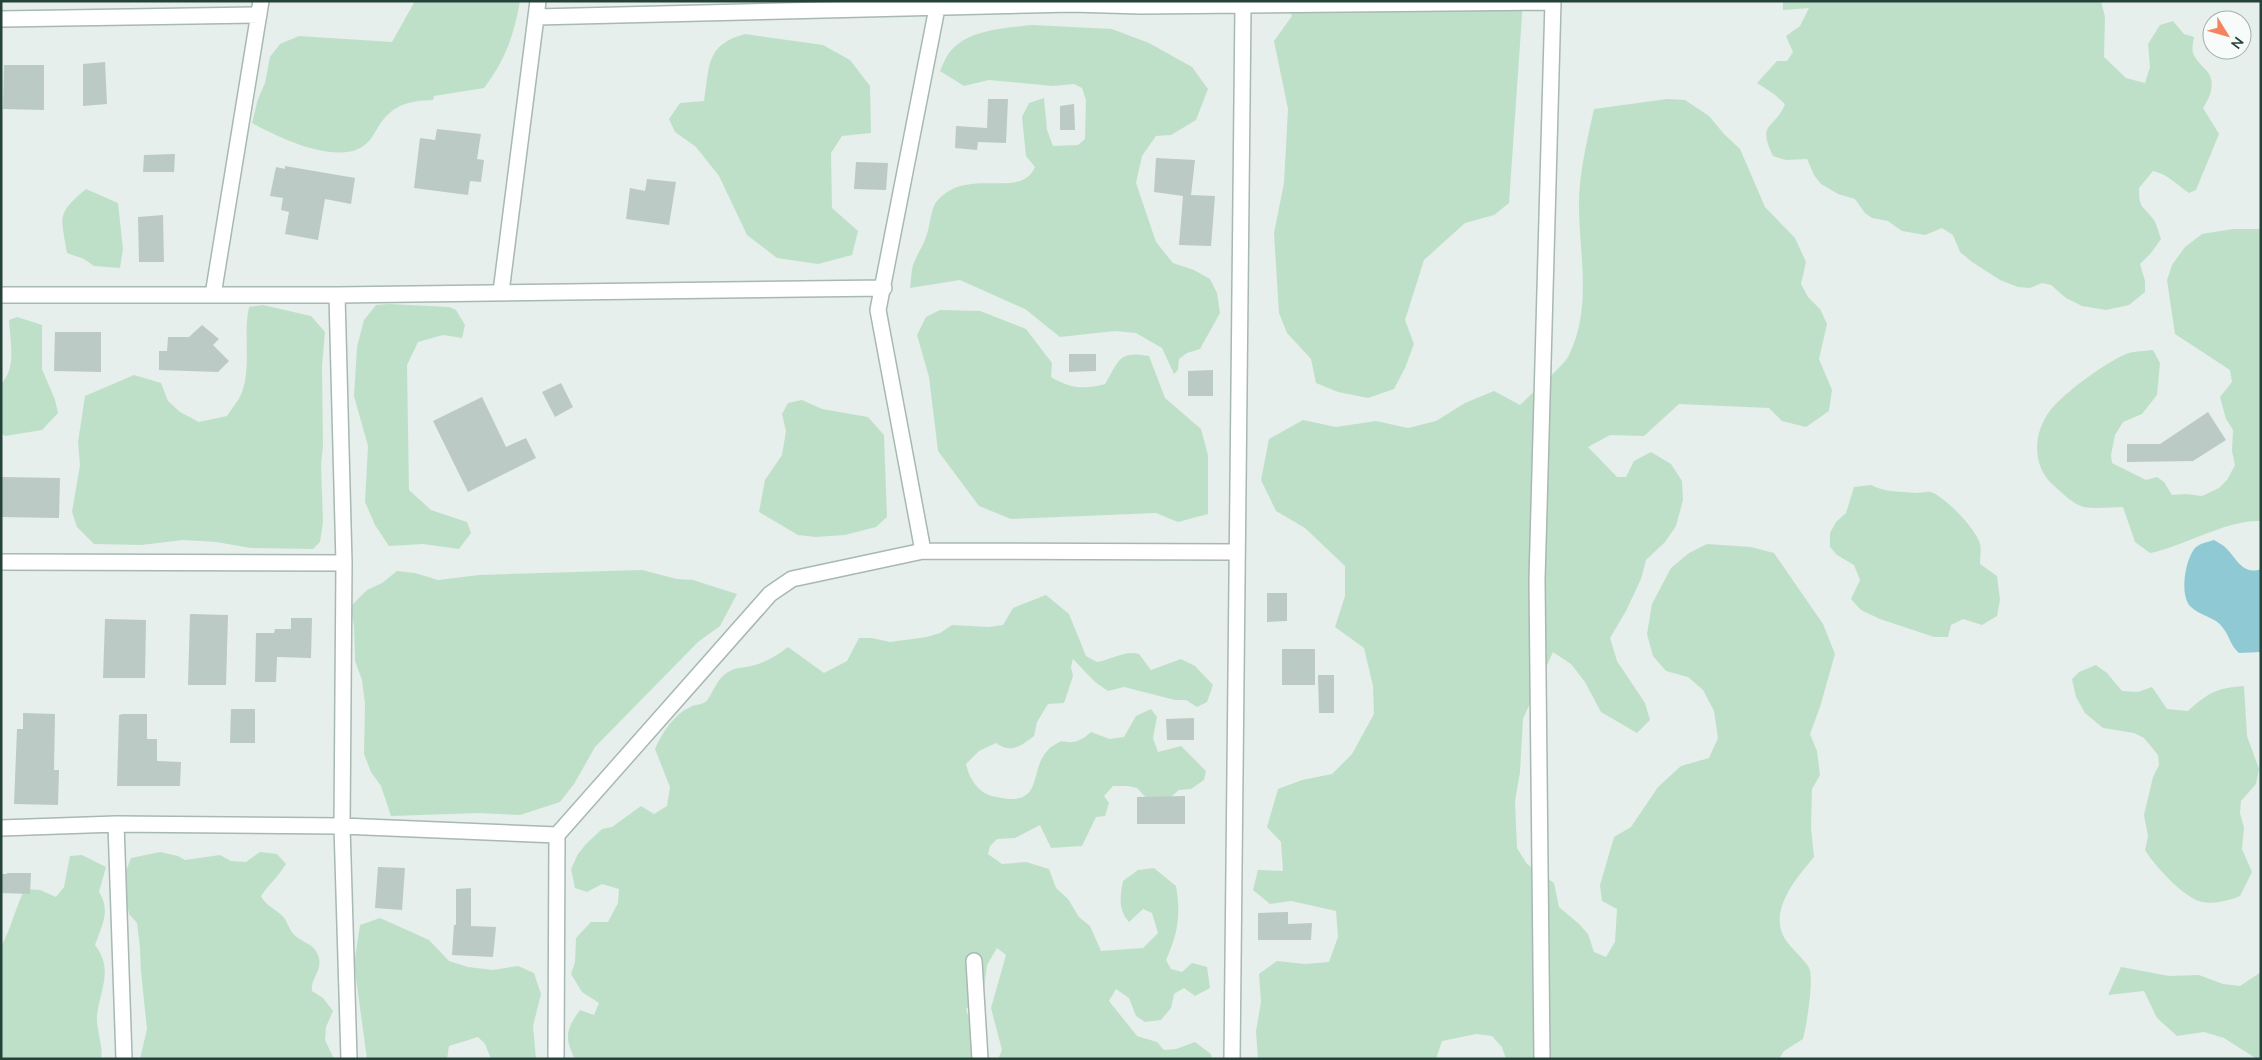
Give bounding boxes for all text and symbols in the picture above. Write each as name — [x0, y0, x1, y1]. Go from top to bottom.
north arrow — [2202, 10, 2252, 60]
text: N — [2226, 33, 2248, 52]

